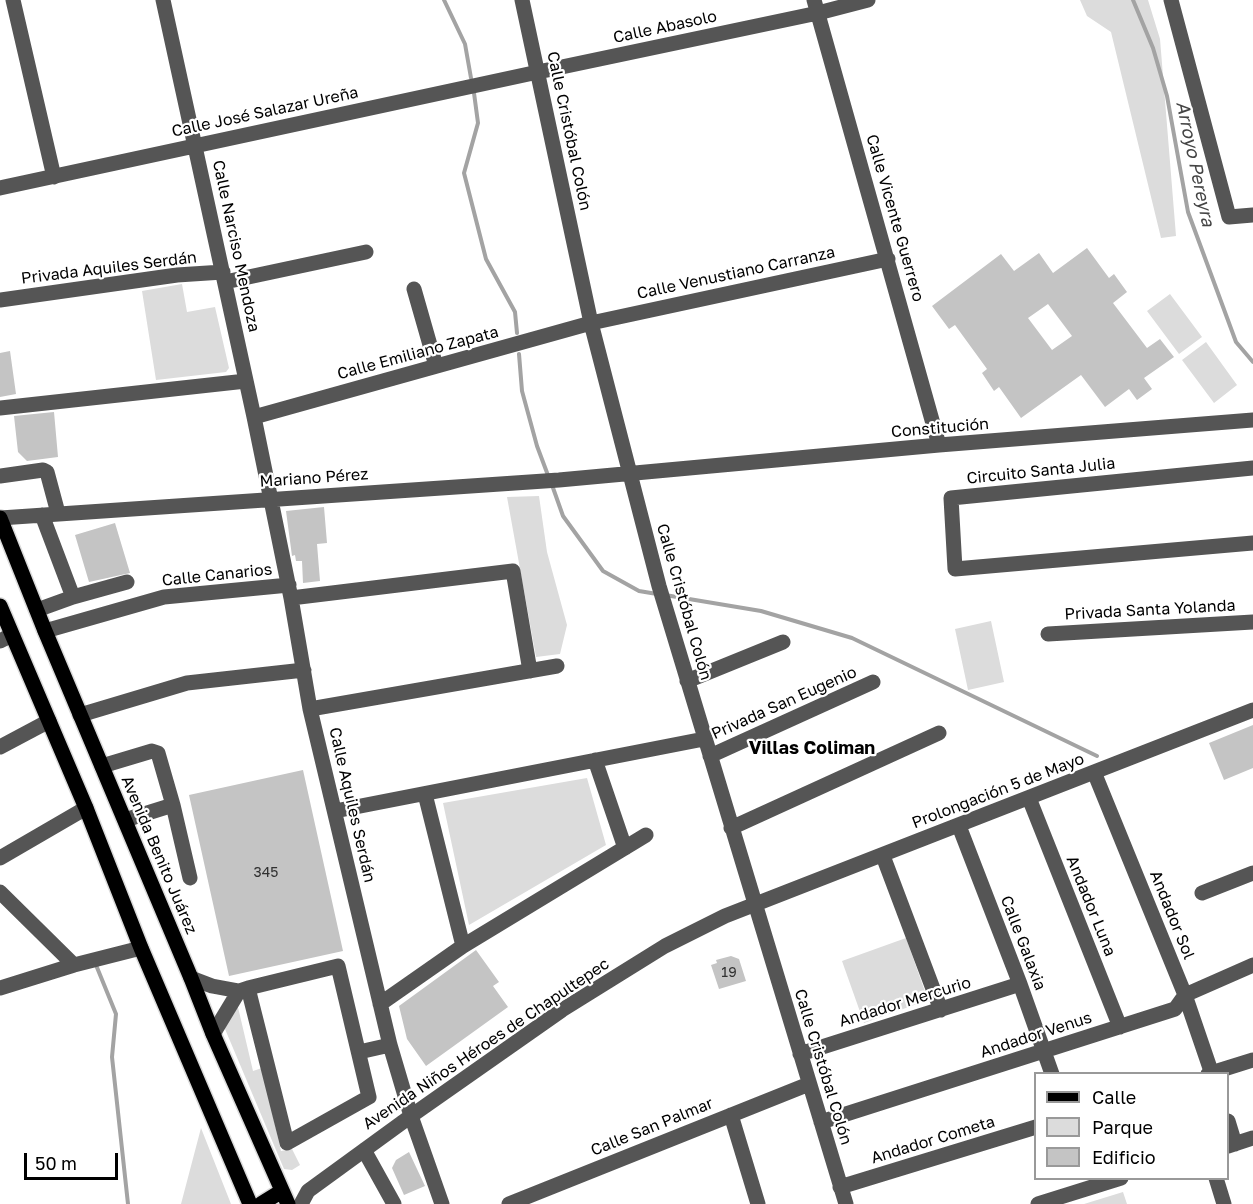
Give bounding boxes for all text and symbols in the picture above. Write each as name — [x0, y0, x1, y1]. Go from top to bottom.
street label: Calle Abasolo — [611, 7, 719, 47]
street label: Calle Cristóbal Colón — [543, 50, 595, 212]
street label: Calle José Salazar Ureña — [170, 83, 360, 141]
water label: Arroyo Pereyra — [1171, 99, 1219, 229]
street label: Calle Vicente Guerrero — [862, 132, 928, 304]
street label: Calle Narciso Mendoza — [208, 158, 264, 334]
street label: Calle Venustiano Carranza — [635, 243, 837, 303]
street label: Privada Aquiles Serdán — [20, 248, 198, 288]
street label: Calle Emiliano Zapata — [335, 322, 501, 384]
street label: Constitución — [890, 414, 990, 442]
street label: Circuito Santa Julia — [966, 454, 1116, 488]
street label: Mariano Pérez — [259, 465, 369, 491]
street label: Calle Cristóbal Colón — [652, 521, 716, 683]
street label: Calle Canarios — [161, 560, 273, 590]
street label: Privada Santa Yolanda — [1064, 596, 1236, 624]
street label: Privada San Eugenio — [708, 662, 860, 744]
street label: Calle Aquiles Serdán — [325, 726, 379, 884]
district label: Villas Coliman — [749, 737, 875, 759]
street label: Prolongación 5 de Mayo — [909, 749, 1087, 833]
street label: Avenida Benito Juárez — [117, 773, 201, 937]
street label: Andador Luna — [1062, 853, 1120, 959]
house number: 345 — [254, 865, 278, 881]
street label: Andador Sol — [1145, 868, 1199, 962]
street label: Calle Galaxia — [996, 893, 1050, 993]
street label: Avenida Niños Héroes de Chapultepec — [359, 954, 613, 1134]
house number: 19 — [721, 965, 737, 981]
street label: Andador Mercurio — [837, 973, 973, 1031]
street label: Calle Cristóbal Colón — [790, 987, 856, 1147]
street label: Andador Venus — [978, 1008, 1094, 1062]
legend — [1034, 1072, 1229, 1180]
text: Calle — [1092, 1086, 1136, 1108]
street label: Calle San Palmar — [588, 1094, 716, 1160]
street label: Andador Cometa — [869, 1112, 997, 1168]
text: Parque — [1092, 1116, 1153, 1138]
scale bar — [27, 1141, 122, 1179]
text: Edificio — [1092, 1146, 1156, 1168]
text: 50 m — [35, 1152, 77, 1174]

